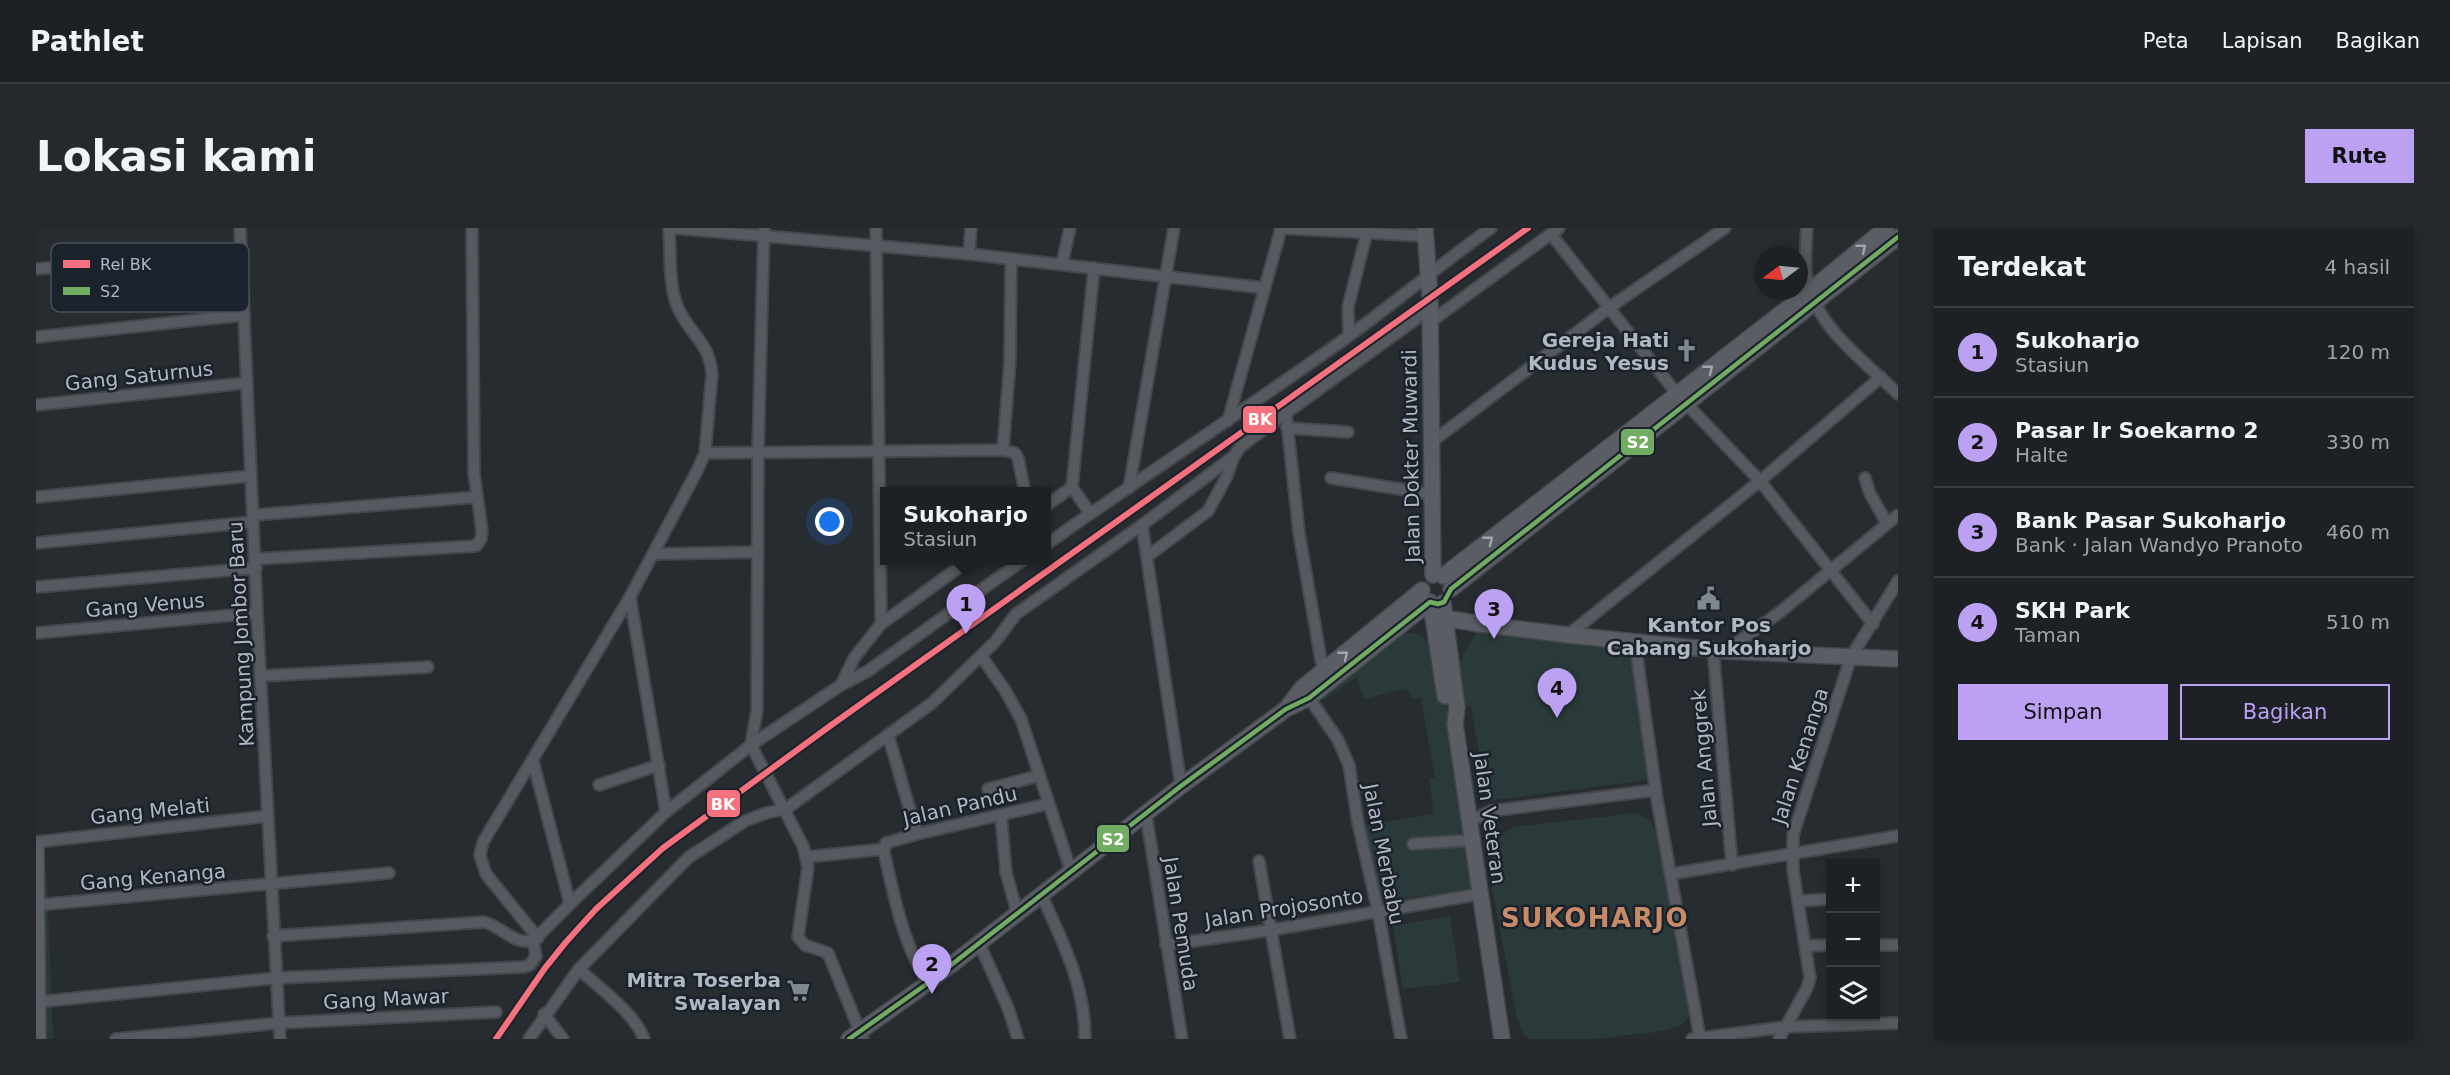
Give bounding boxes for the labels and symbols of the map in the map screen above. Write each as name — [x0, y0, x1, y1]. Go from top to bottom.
legend — [51, 243, 249, 312]
one-way arrow — [1855, 244, 1866, 255]
north arrow — [1754, 246, 1808, 300]
text: Rel BK — [100, 255, 152, 274]
text: S2 — [100, 282, 120, 301]
place label: Gereja Hati Kudus Yesus — [1528, 328, 1669, 375]
church icon: Gereja Hati Kudus Yesus — [1674, 338, 1700, 364]
street label: Jalan Dokter Muwardi — [1397, 349, 1425, 565]
street label: Gang Saturnus — [64, 356, 214, 396]
one-way arrow — [1703, 366, 1714, 377]
line badge: BK — [1242, 405, 1277, 434]
text: BK — [1248, 410, 1273, 429]
line badge: S2 — [1620, 428, 1655, 456]
text: S2 — [1627, 433, 1649, 452]
your location — [815, 507, 844, 536]
street label: Kampung Jombor Baru — [223, 521, 259, 747]
one-way arrow — [1482, 537, 1493, 548]
pin: 1 — [946, 584, 986, 634]
public building icon: Kantor Pos Cabang Sukoharjo — [1696, 585, 1722, 611]
street label: Gang Venus — [84, 588, 206, 622]
pin: 3 — [1474, 590, 1514, 639]
place label: Kantor Pos Cabang Sukoharjo — [1607, 613, 1811, 660]
one-way arrow — [1337, 651, 1348, 662]
pin: 4 — [1538, 668, 1576, 718]
street label: Jalan Kenanga — [1766, 685, 1833, 829]
street label: Jalan Anggrek — [1686, 688, 1722, 830]
street label: Jalan Veteran — [1469, 749, 1511, 885]
street label: Jalan Merbabu — [1358, 780, 1409, 927]
street label: Jalan Pandu — [899, 781, 1019, 831]
line badge: BK — [706, 789, 741, 818]
street label: Gang Melati — [89, 793, 211, 829]
text: BK — [711, 795, 736, 814]
line badge: S2 — [1096, 824, 1130, 853]
text: S2 — [1102, 830, 1124, 849]
street label: Jalan Pemuda — [1158, 853, 1203, 993]
street label: Gang Kenanga — [79, 859, 227, 895]
street label: Jalan Projosonto — [1201, 884, 1365, 933]
district label: SUKOHARJO — [1501, 903, 1689, 933]
pin: 2 — [912, 944, 952, 994]
place label: Mitra Toserba Swalayan — [626, 968, 781, 1015]
supermarket icon: Mitra Toserba Swalayan — [786, 978, 812, 1004]
street label: Gang Mawar — [323, 984, 450, 1014]

